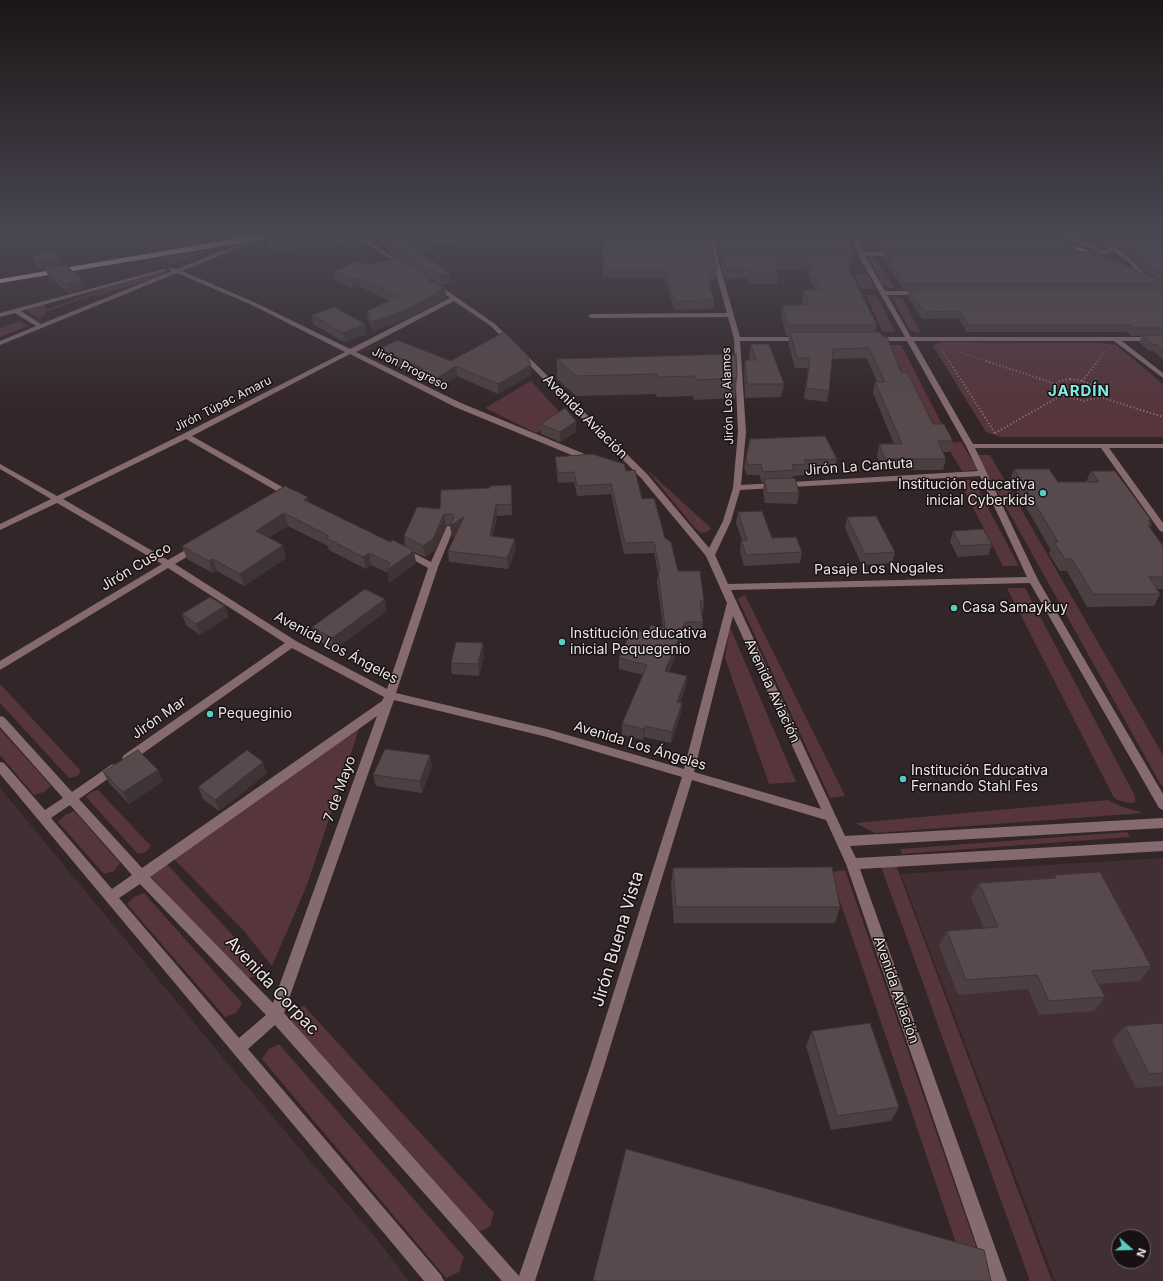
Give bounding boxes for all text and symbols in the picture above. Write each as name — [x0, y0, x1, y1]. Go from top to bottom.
street label: Jirón Progreso — [369, 344, 451, 394]
street label: Jirón Los Alamos — [719, 347, 737, 445]
street label: Avenida Aviación — [539, 371, 631, 463]
street label: Jirón Túpac Amaru — [172, 373, 274, 435]
district label: JARDÍN — [1048, 382, 1110, 400]
street label: Jirón La Cantuta — [804, 455, 914, 479]
place label: Institución educativa inicial Cyberkids — [898, 477, 1035, 510]
marker: Institución educativa inicial Cyberkids — [1038, 488, 1048, 498]
street label: Jirón Cusco — [98, 539, 174, 595]
street label: Pasaje Los Nogales — [814, 559, 944, 579]
place label: Casa Samaykuy — [962, 600, 1068, 616]
marker: Casa Samaykuy — [949, 603, 959, 613]
street label: Avenida Los Ángeles — [271, 608, 401, 688]
place label: Institución educativa inicial Pequegenio — [570, 626, 707, 658]
marker: Institución educativa inicial Pequegenio — [557, 637, 567, 647]
street label: Avenida Aviación — [741, 637, 803, 745]
street label: Jirón Mar — [128, 693, 190, 743]
place label: Pequeginio — [218, 706, 292, 722]
marker: Pequeginio — [205, 709, 215, 719]
street label: Avenida Los Ángeles — [572, 718, 708, 774]
street label: 7 de Mayo — [320, 754, 360, 824]
place label: Institución Educativa Fernando Stahl Fes — [911, 763, 1048, 796]
marker: Institución Educativa Fernando Stahl Fes — [898, 774, 908, 784]
street label: Jirón Buena Vista — [588, 869, 648, 1009]
street label: Avenida Corpac — [221, 932, 323, 1040]
street label: Avenida Aviación — [870, 934, 922, 1046]
north arrow — [1111, 1229, 1151, 1269]
text: N — [1133, 1246, 1149, 1259]

